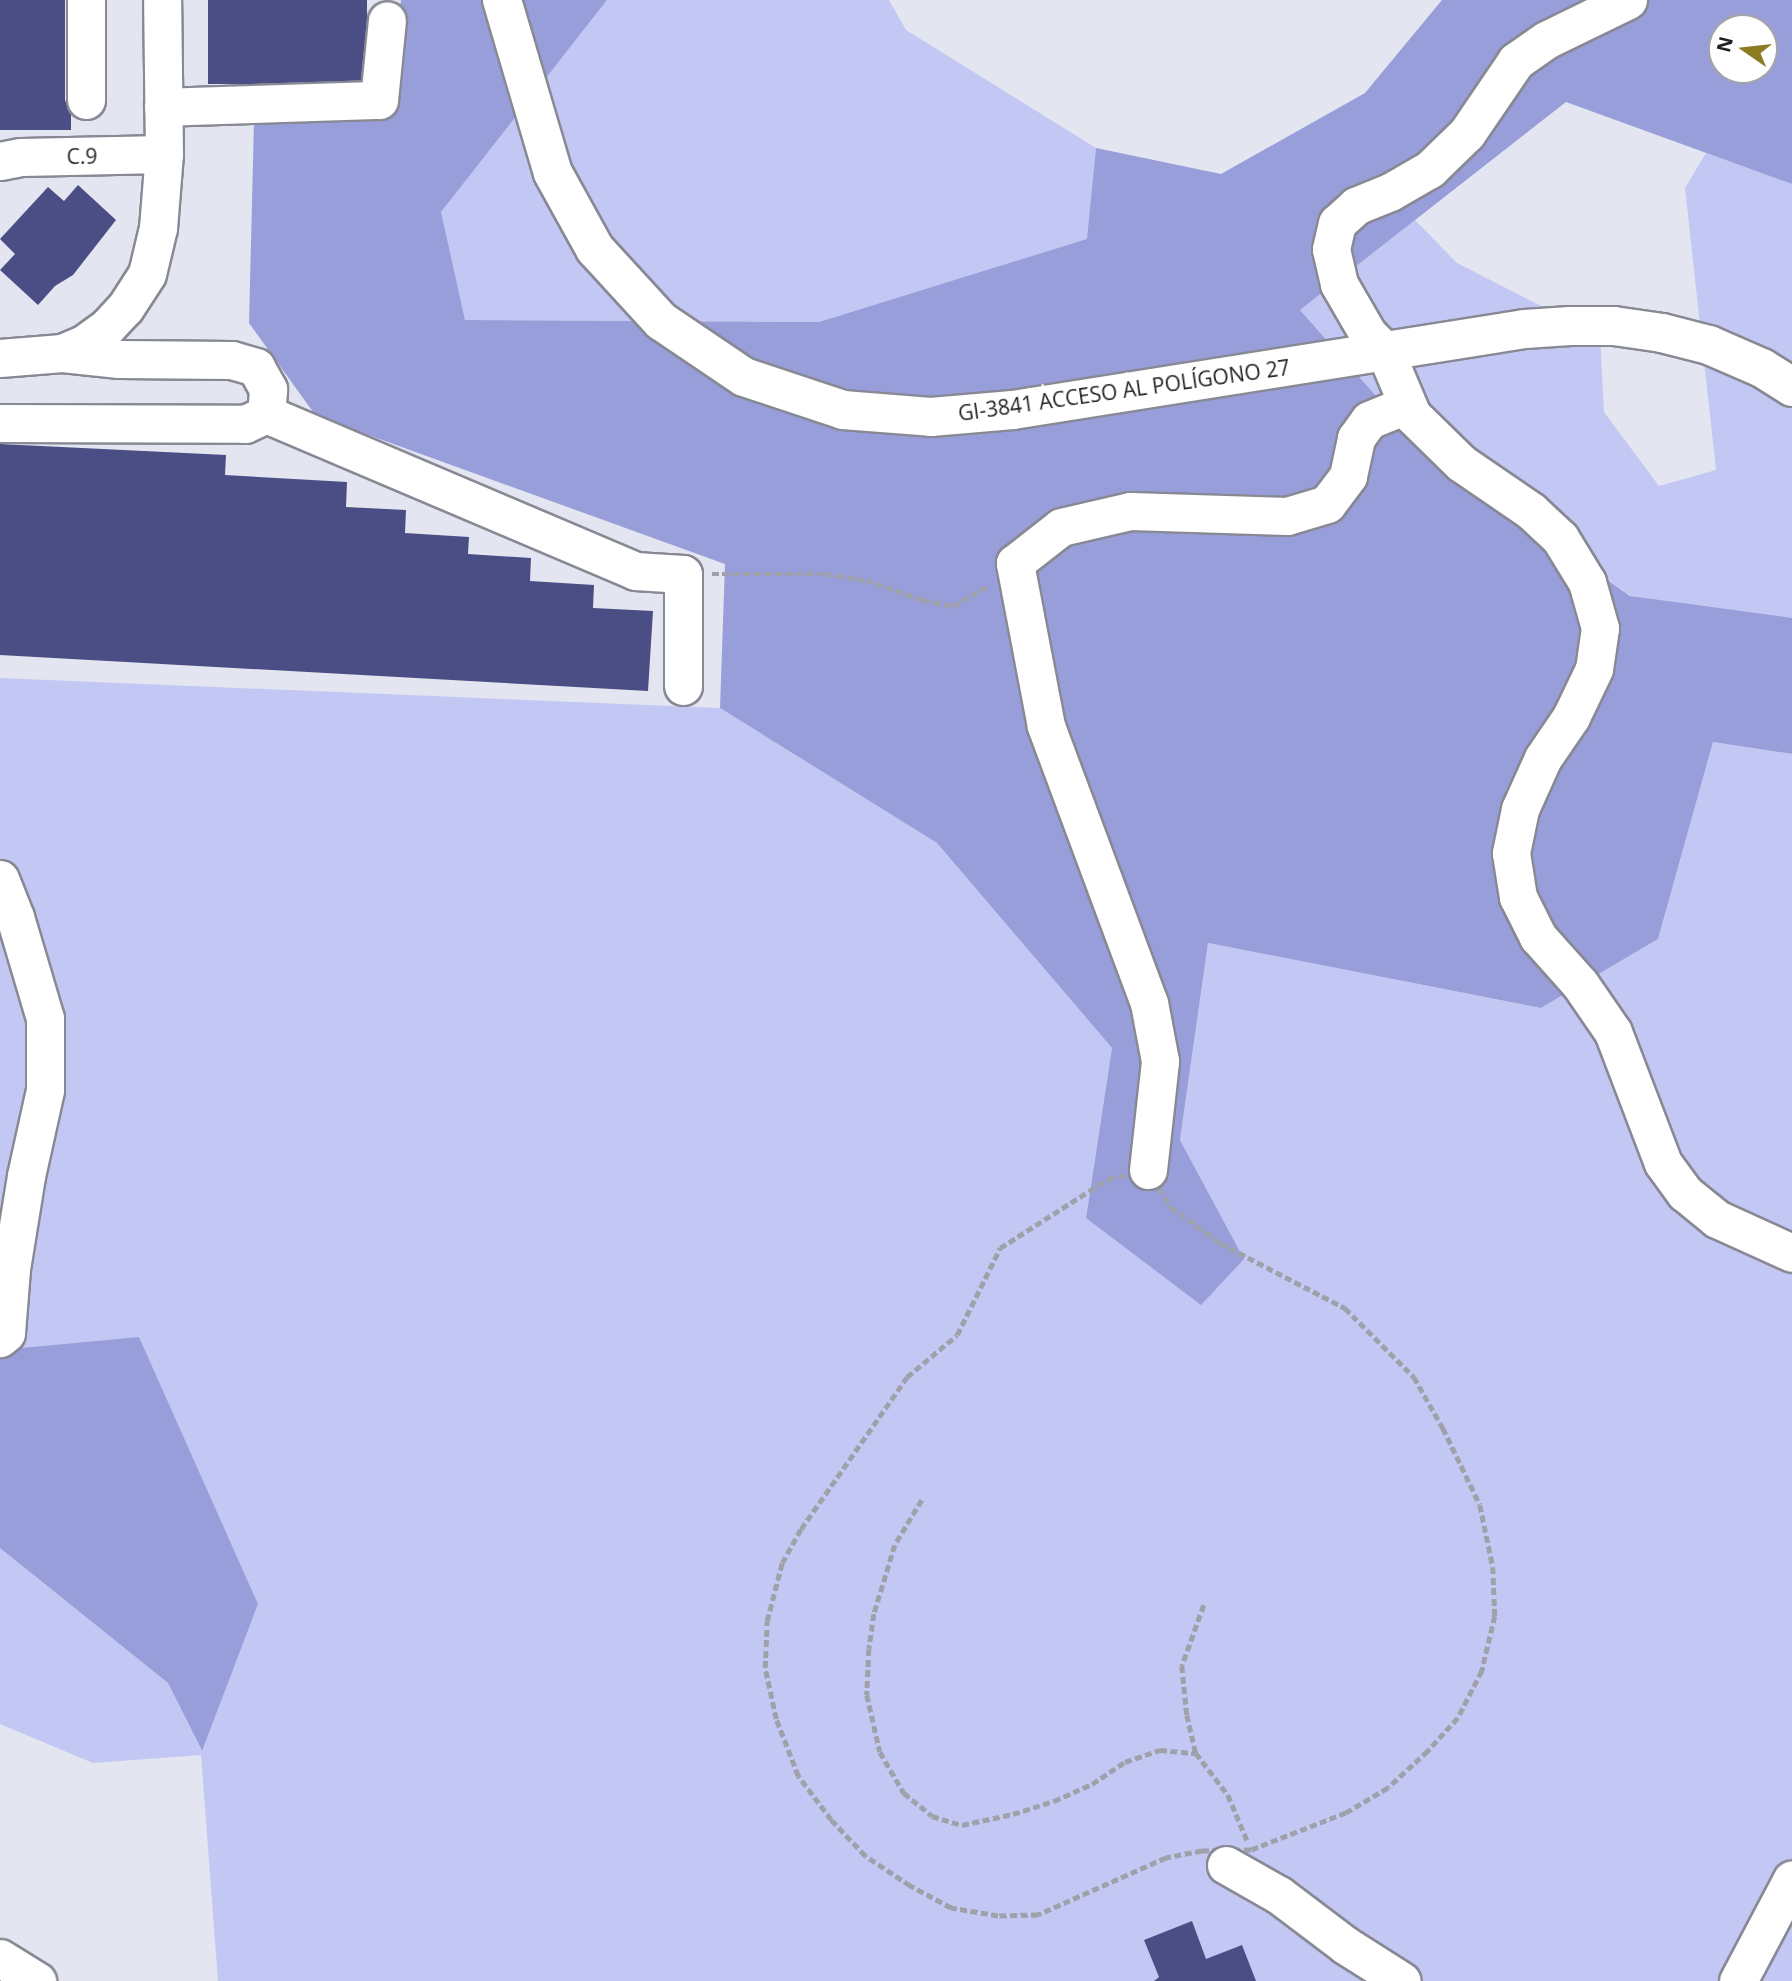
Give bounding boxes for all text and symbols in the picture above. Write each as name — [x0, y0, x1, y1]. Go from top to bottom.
north arrow — [1708, 14, 1778, 84]
text: N — [1710, 34, 1739, 55]
street label: C.9 — [66, 143, 98, 169]
street label: GI-3841 ACCESO AL POLÍGONO 27 — [956, 354, 1292, 426]

